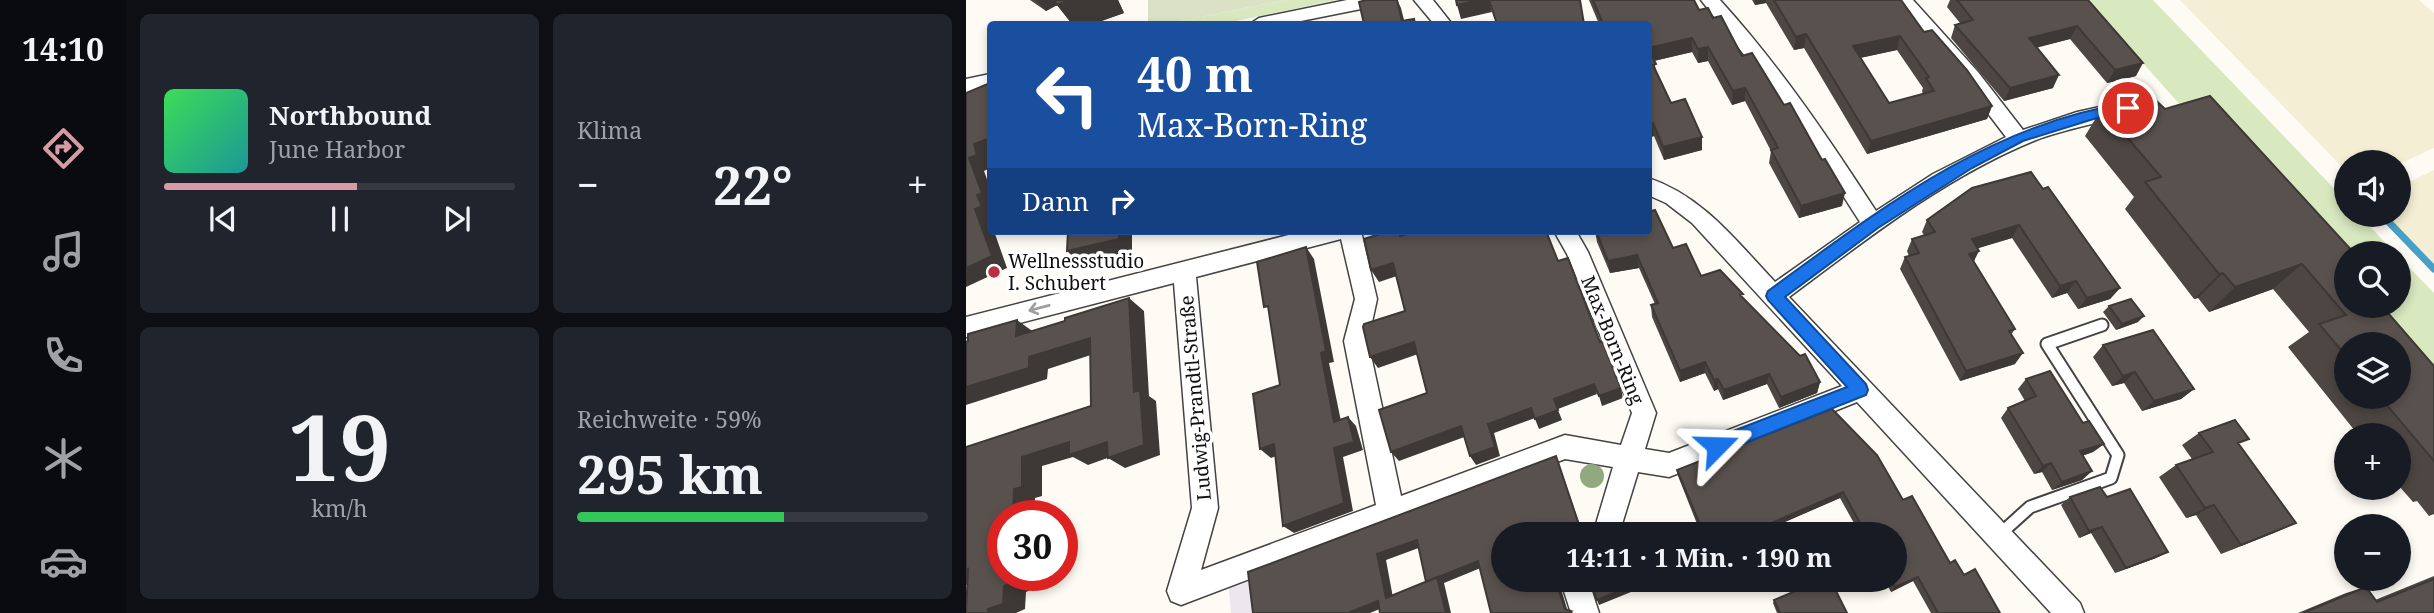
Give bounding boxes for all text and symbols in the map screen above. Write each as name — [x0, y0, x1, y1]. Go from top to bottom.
text: 14:10 — [22, 27, 104, 70]
text: 40 m — [1137, 40, 1253, 106]
icon: left — [1022, 49, 1113, 140]
pin — [2098, 78, 2158, 138]
icon: arrive — [2109, 89, 2147, 127]
text: Northbound — [269, 97, 431, 133]
text: Max-Born-Ring — [1137, 103, 1368, 146]
text: Klima — [577, 114, 642, 146]
icon: directions — [39, 124, 88, 173]
text: June Harbor — [269, 133, 405, 165]
text: 22° — [713, 149, 793, 220]
map controls — [2334, 150, 2411, 591]
button: sound — [2334, 150, 2411, 227]
text: − — [577, 158, 599, 210]
text: + — [907, 158, 928, 210]
icon: right — [1103, 182, 1141, 220]
text: Dann — [1022, 183, 1089, 219]
icon: previous — [204, 200, 242, 238]
icon: pause — [321, 200, 359, 238]
icon: next — [438, 200, 476, 238]
icon: music — [39, 227, 88, 276]
button: search — [2334, 241, 2411, 318]
place label: Wellnessstudio I. Schubert — [1008, 248, 1144, 296]
marker: Wellnessstudio I. Schubert — [986, 264, 1002, 280]
street label: Max-Born-Ring — [1575, 272, 1651, 408]
street label: Ludwig-Prandtl-Straße — [1173, 294, 1217, 502]
one-way arrow — [1028, 302, 1051, 315]
icon: phone — [39, 331, 88, 380]
button: layers — [2334, 332, 2411, 409]
text: 19 — [288, 384, 391, 508]
text: Reichweite · 59% — [577, 403, 762, 435]
position arrow — [1680, 409, 1754, 483]
button: + — [2334, 423, 2411, 500]
icon: climate — [39, 434, 88, 483]
text: 295 km — [577, 438, 763, 509]
text: km/h — [311, 492, 368, 524]
speed limit sign: 30 — [987, 500, 1078, 591]
button: − — [2334, 514, 2411, 591]
icon: car — [39, 537, 88, 586]
text: 14:11 · 1 Min. · 190 m — [1566, 539, 1832, 575]

